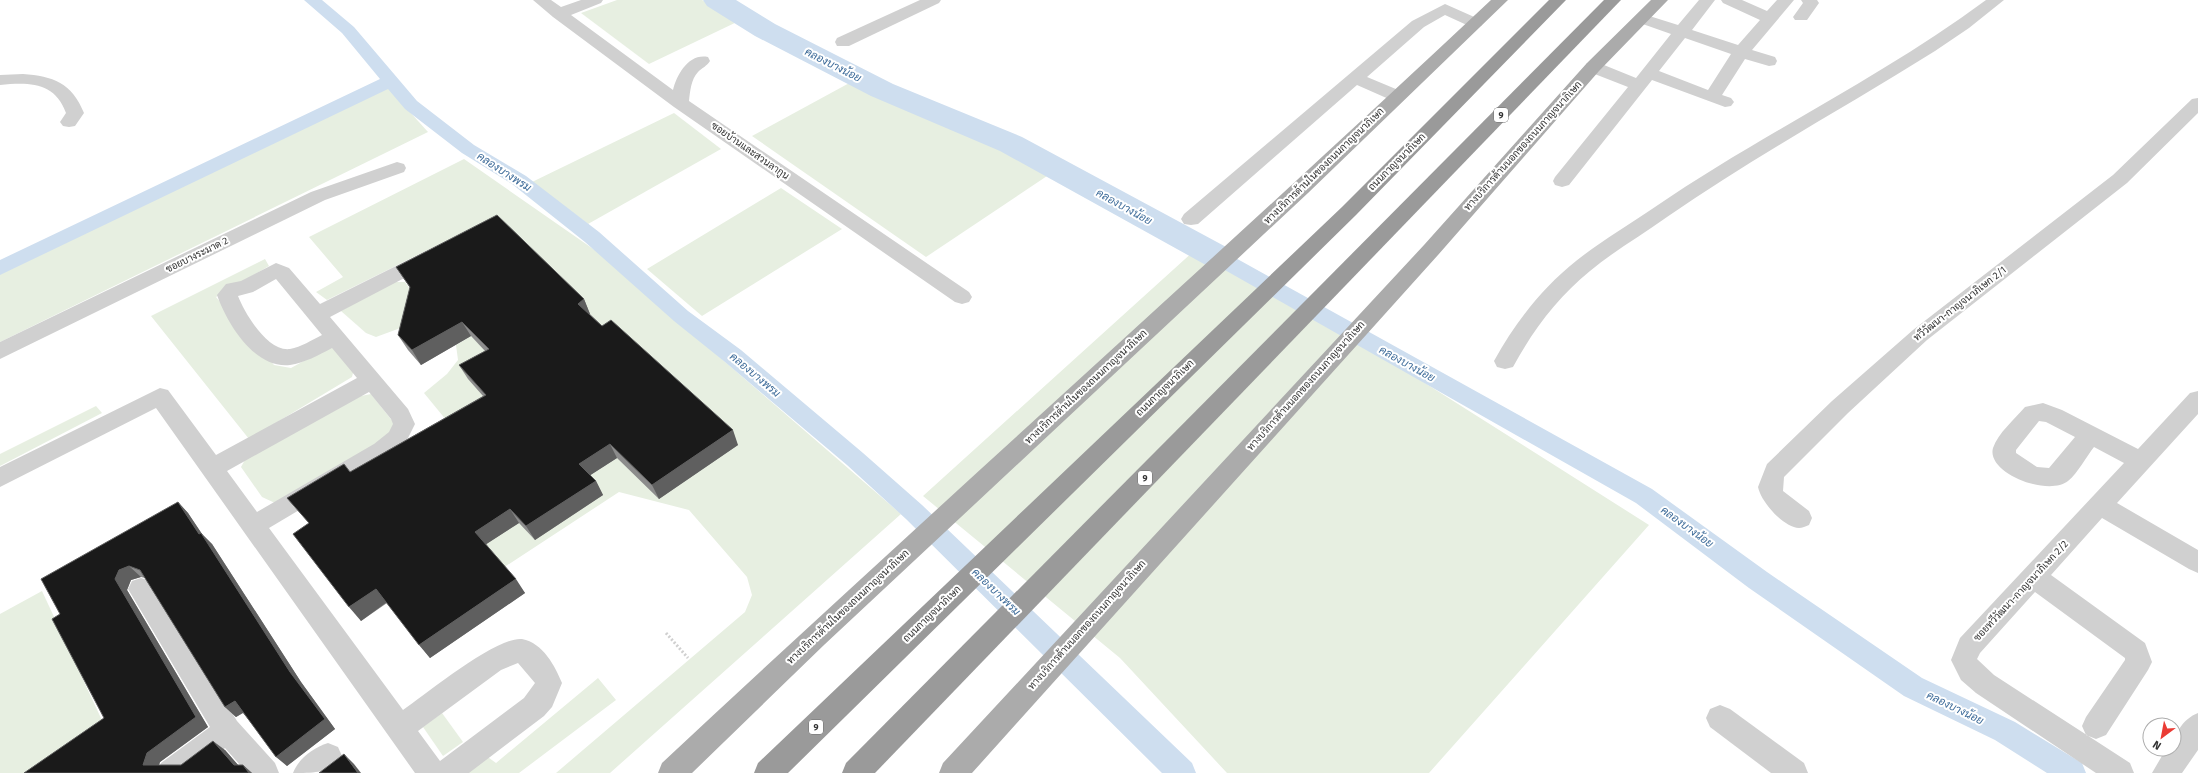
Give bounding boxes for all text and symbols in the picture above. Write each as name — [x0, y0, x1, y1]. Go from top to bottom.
water label: คลองบางน้อย — [803, 44, 864, 85]
street label: ทางบริการด้านนอกของถนนกาญจนาภิเษก — [1461, 78, 1585, 213]
street label: ทางบริการด้านในของถนนกาญจนาภิเษก — [1261, 104, 1387, 227]
road number: 9 — [1494, 108, 1508, 122]
street label: ซอยบ้านและสวนลากูน — [708, 119, 792, 183]
street label: ถนนกาญจนาภิเษก — [1366, 131, 1428, 193]
water label: คลองบางพรม — [475, 150, 534, 194]
water label: คลองบางน้อย — [1094, 185, 1155, 228]
street label: ซอยบางระมาด 2 — [164, 235, 230, 275]
street label: ทวีวัฒนา-กาญจนาภิเษก 2/1 — [1911, 263, 2009, 344]
street label: ทางบริการด้านนอกของถนนกาญจนาภิเษก — [1244, 318, 1368, 453]
street label: ทางบริการด้านในของถนนกาญจนาภิเษก — [1022, 326, 1150, 447]
water label: คลองบางน้อย — [1377, 342, 1438, 385]
water label: คลองบางพรม — [727, 350, 783, 400]
street label: ถนนกาญจนาภิเษก — [1133, 357, 1197, 419]
road number: 9 — [1138, 471, 1152, 485]
water label: คลองบางน้อย — [1658, 503, 1717, 551]
street label: ซอยทวีวัฒนา-กาญจนาภิเษก 2/2 — [1971, 538, 2071, 644]
street label: ทางบริการด้านในของถนนกาญจนาภิเษก — [784, 546, 912, 667]
street label: ทางบริการด้านนอกของถนนกาญจนาภิเษก — [1025, 557, 1149, 692]
water label: คลองบางพรม — [969, 566, 1023, 618]
street label: ถนนกาญจนาภิเษก — [900, 583, 964, 645]
water label: คลองบางน้อย — [1924, 688, 1987, 728]
north arrow — [2142, 717, 2182, 757]
road number: 9 — [809, 720, 823, 734]
text: N — [2150, 738, 2164, 753]

